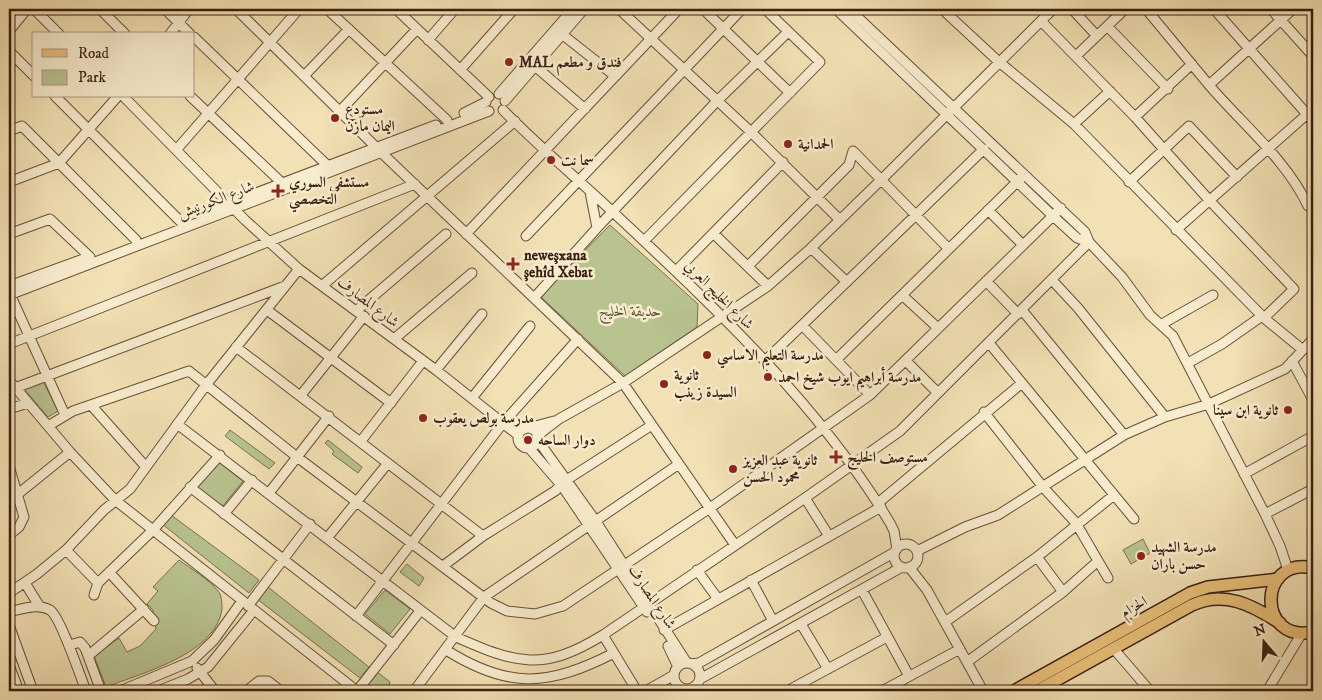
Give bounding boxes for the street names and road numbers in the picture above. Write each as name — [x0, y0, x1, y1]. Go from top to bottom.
street label: شارع الكورنيش — [175, 177, 258, 226]
street label: شارع الخليج العربي — [678, 256, 758, 336]
street label: شارع المصارف — [331, 272, 403, 334]
street label: شارع المصارف — [621, 561, 680, 634]
street label: الحزام — [1117, 592, 1152, 625]

